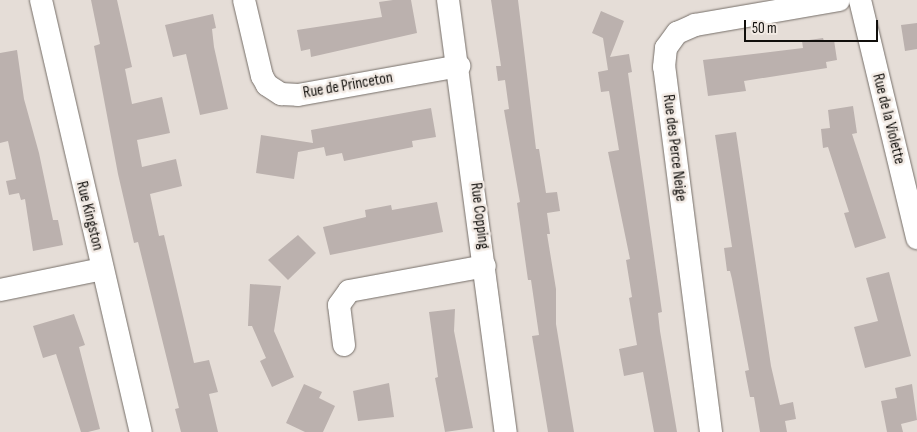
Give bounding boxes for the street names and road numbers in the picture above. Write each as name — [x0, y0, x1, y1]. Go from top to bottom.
street label: Rue de Princeton — [302, 69, 394, 103]
street label: Rue de la Violette — [867, 72, 909, 166]
street label: Rue des Perce Neige — [658, 93, 690, 203]
street label: Rue Kingston — [71, 179, 107, 253]
street label: Rue Copping — [465, 182, 493, 250]

